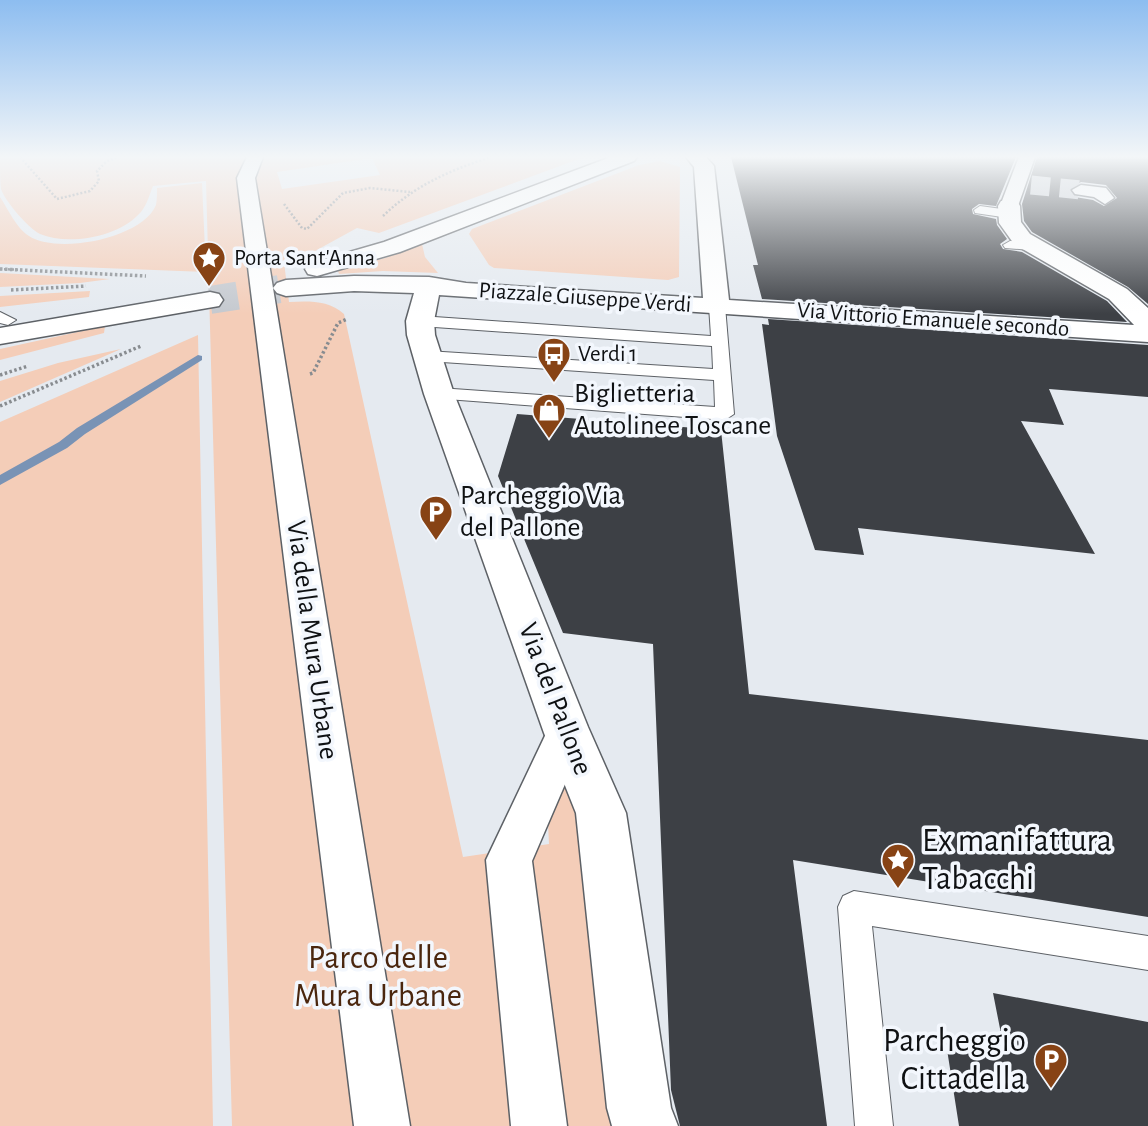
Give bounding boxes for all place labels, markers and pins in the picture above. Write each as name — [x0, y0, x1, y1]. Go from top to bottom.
place icon: Porta Sant'Anna — [190, 239, 228, 288]
place label: Porta Sant'Anna — [234, 247, 375, 270]
bus stop icon: Verdi 1 — [535, 335, 573, 384]
place label: Verdi 1 — [578, 343, 637, 366]
place label: Biglietteria Autolinee Toscane — [574, 380, 771, 440]
shop icon: Biglietteria Autolinee Toscane — [530, 391, 568, 440]
place label: Parcheggio Via del Pallone — [460, 482, 621, 542]
parking icon: Parcheggio Via del Pallone — [417, 493, 455, 542]
place label: Ex manifattura Tabacchi — [922, 825, 1112, 896]
place icon: Ex manifattura Tabacchi — [879, 841, 917, 890]
place label: Parcheggio Cittadella — [883, 1025, 1026, 1096]
parking icon: Parcheggio Cittadella — [1032, 1041, 1070, 1090]

